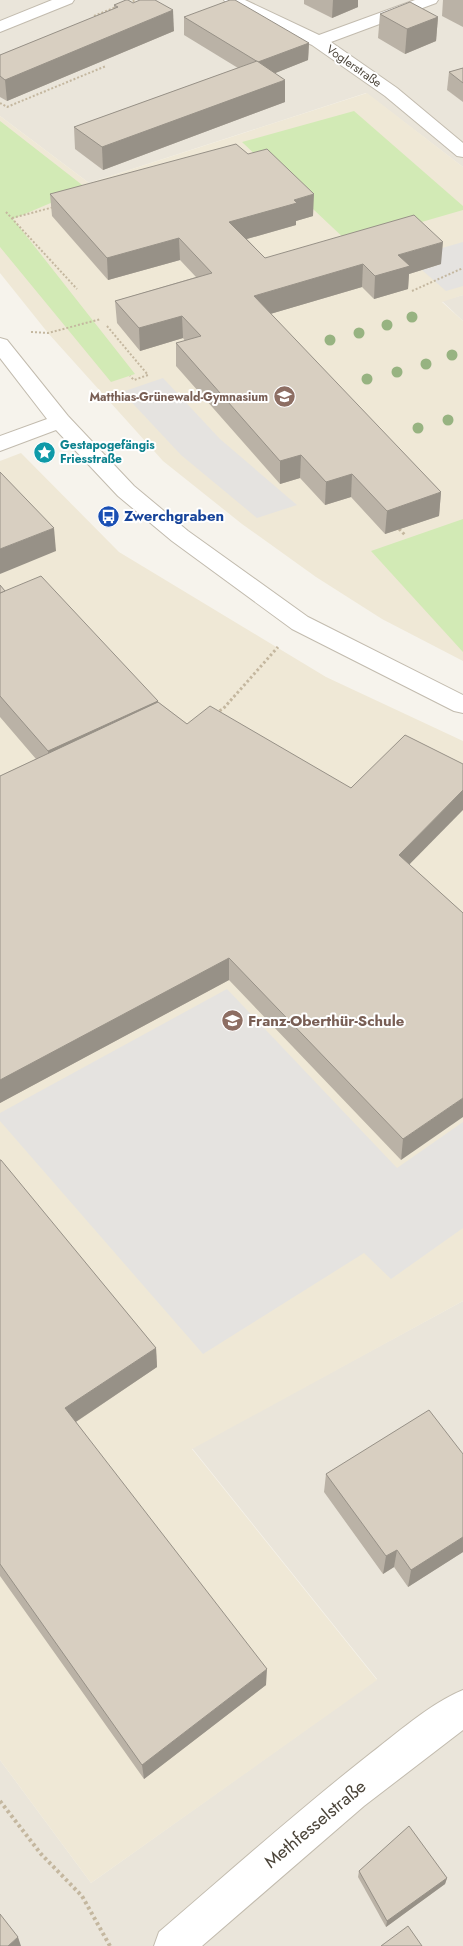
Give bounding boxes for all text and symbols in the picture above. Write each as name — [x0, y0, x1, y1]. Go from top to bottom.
street label: Voglerstraße — [323, 40, 385, 92]
school or university icon: Matthias-Grünewald-Gymnasium — [272, 385, 296, 409]
place label: Matthias-Grünewald-Gymnasium — [89, 388, 268, 406]
place label: Gestapogefängis Friesstraße — [60, 436, 155, 468]
place icon: Gestapogefängis Friesstraße — [32, 440, 56, 464]
bus stop icon: Zwerchgraben — [96, 504, 120, 528]
place label: Zwerchgraben — [124, 505, 224, 527]
school or university icon: Franz-Oberthür-Schule — [220, 1009, 244, 1033]
place label: Franz-Oberthür-Schule — [248, 1010, 405, 1032]
street label: Methfesselstraße — [258, 1774, 372, 1874]

